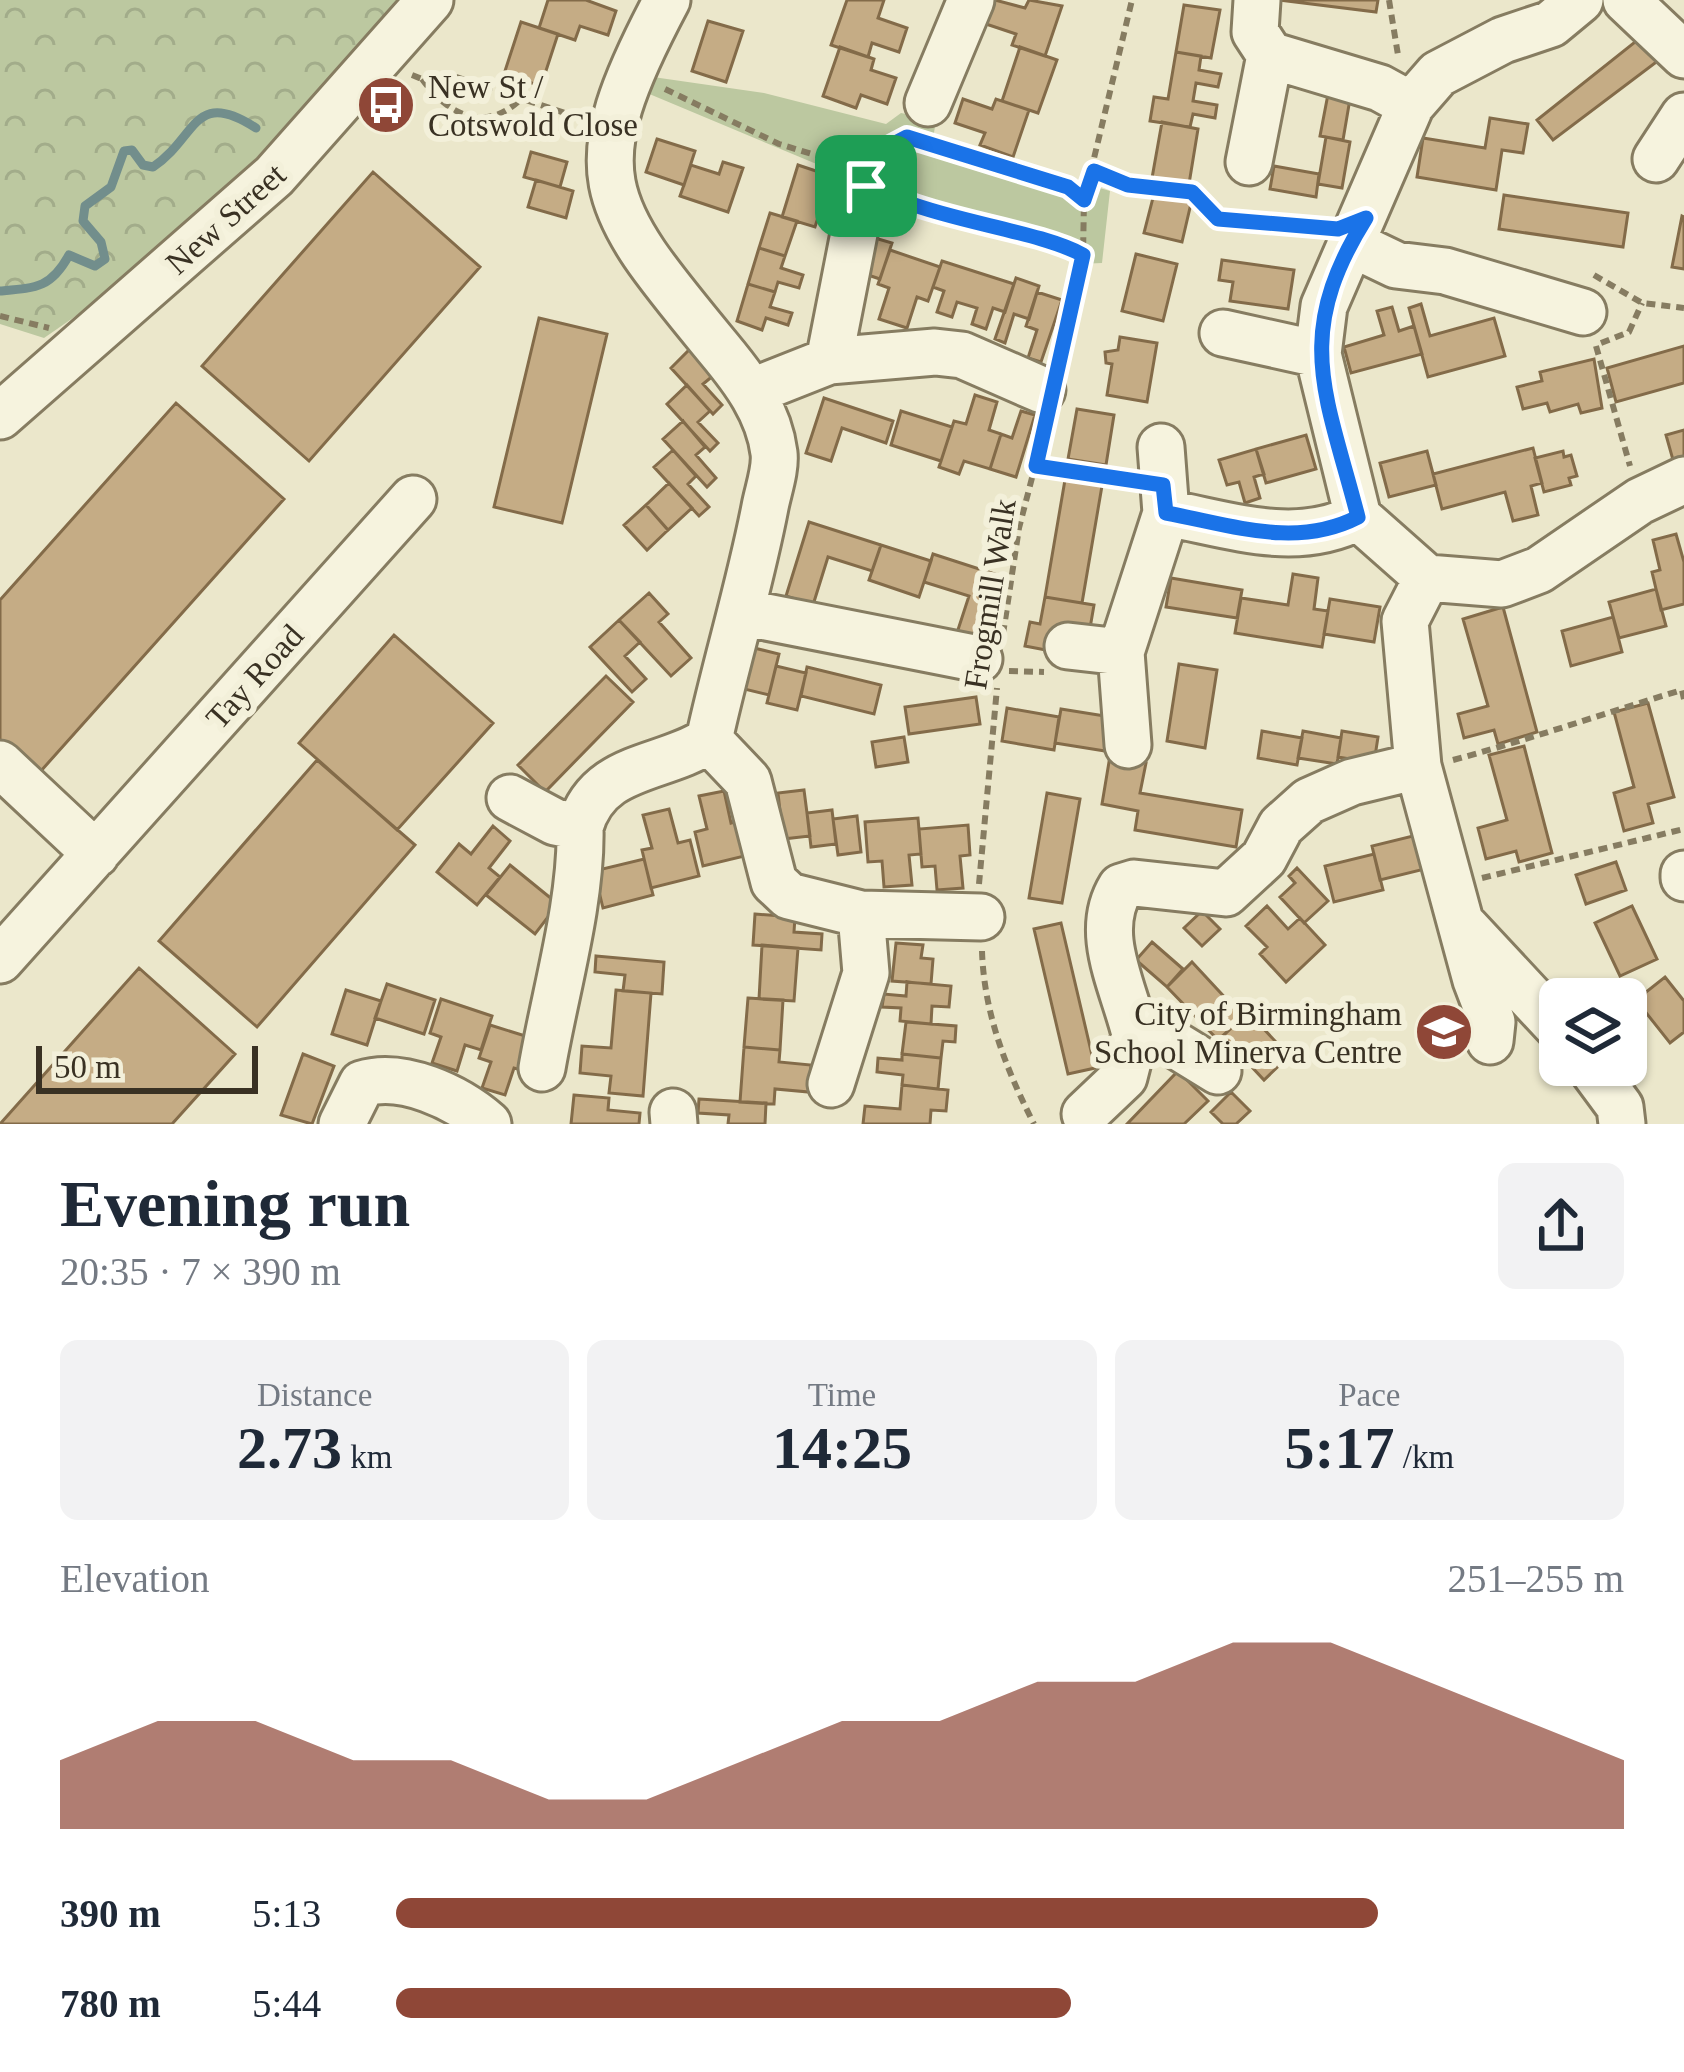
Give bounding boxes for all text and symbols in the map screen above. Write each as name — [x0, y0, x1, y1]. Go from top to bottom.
place label: New St / Cotswold Close — [428, 69, 638, 143]
bus stop icon: New St / Cotswold Close — [355, 74, 417, 136]
pin — [815, 135, 917, 237]
icon: arrive — [833, 153, 899, 219]
street label: New Street — [159, 156, 293, 281]
street label: Frogmill Walk — [957, 496, 1023, 692]
street label: Tay Road — [199, 617, 311, 736]
map controls — [1539, 978, 1647, 1086]
button: layers — [1539, 978, 1647, 1086]
place label: City of Birmingham School Minerva Centre — [1094, 996, 1402, 1070]
school or university icon: City of Birmingham School Minerva Centre — [1413, 1001, 1475, 1063]
scale bar — [36, 1040, 258, 1093]
text: 50 m — [54, 1049, 121, 1085]
button: share — [1498, 1163, 1624, 1289]
text: Evening run — [60, 1167, 410, 1240]
text: 20:35 · 7 × 390 m — [60, 1250, 341, 1293]
text: Distance — [257, 1377, 372, 1413]
text: Time — [808, 1377, 876, 1413]
text: Pace — [1338, 1377, 1400, 1413]
text: 2.73 — [237, 1415, 342, 1481]
text: 14:25 — [772, 1415, 912, 1481]
text: 5:17 — [1285, 1415, 1395, 1481]
text: km — [342, 1439, 392, 1475]
text: /km — [1395, 1439, 1454, 1475]
text: Elevation — [60, 1557, 209, 1600]
text: 251–255 m — [1447, 1557, 1624, 1600]
text: 390 m — [60, 1892, 161, 1935]
text: 5:13 — [252, 1892, 321, 1935]
text: 780 m — [60, 1982, 161, 2025]
text: 5:44 — [252, 1982, 321, 2025]

